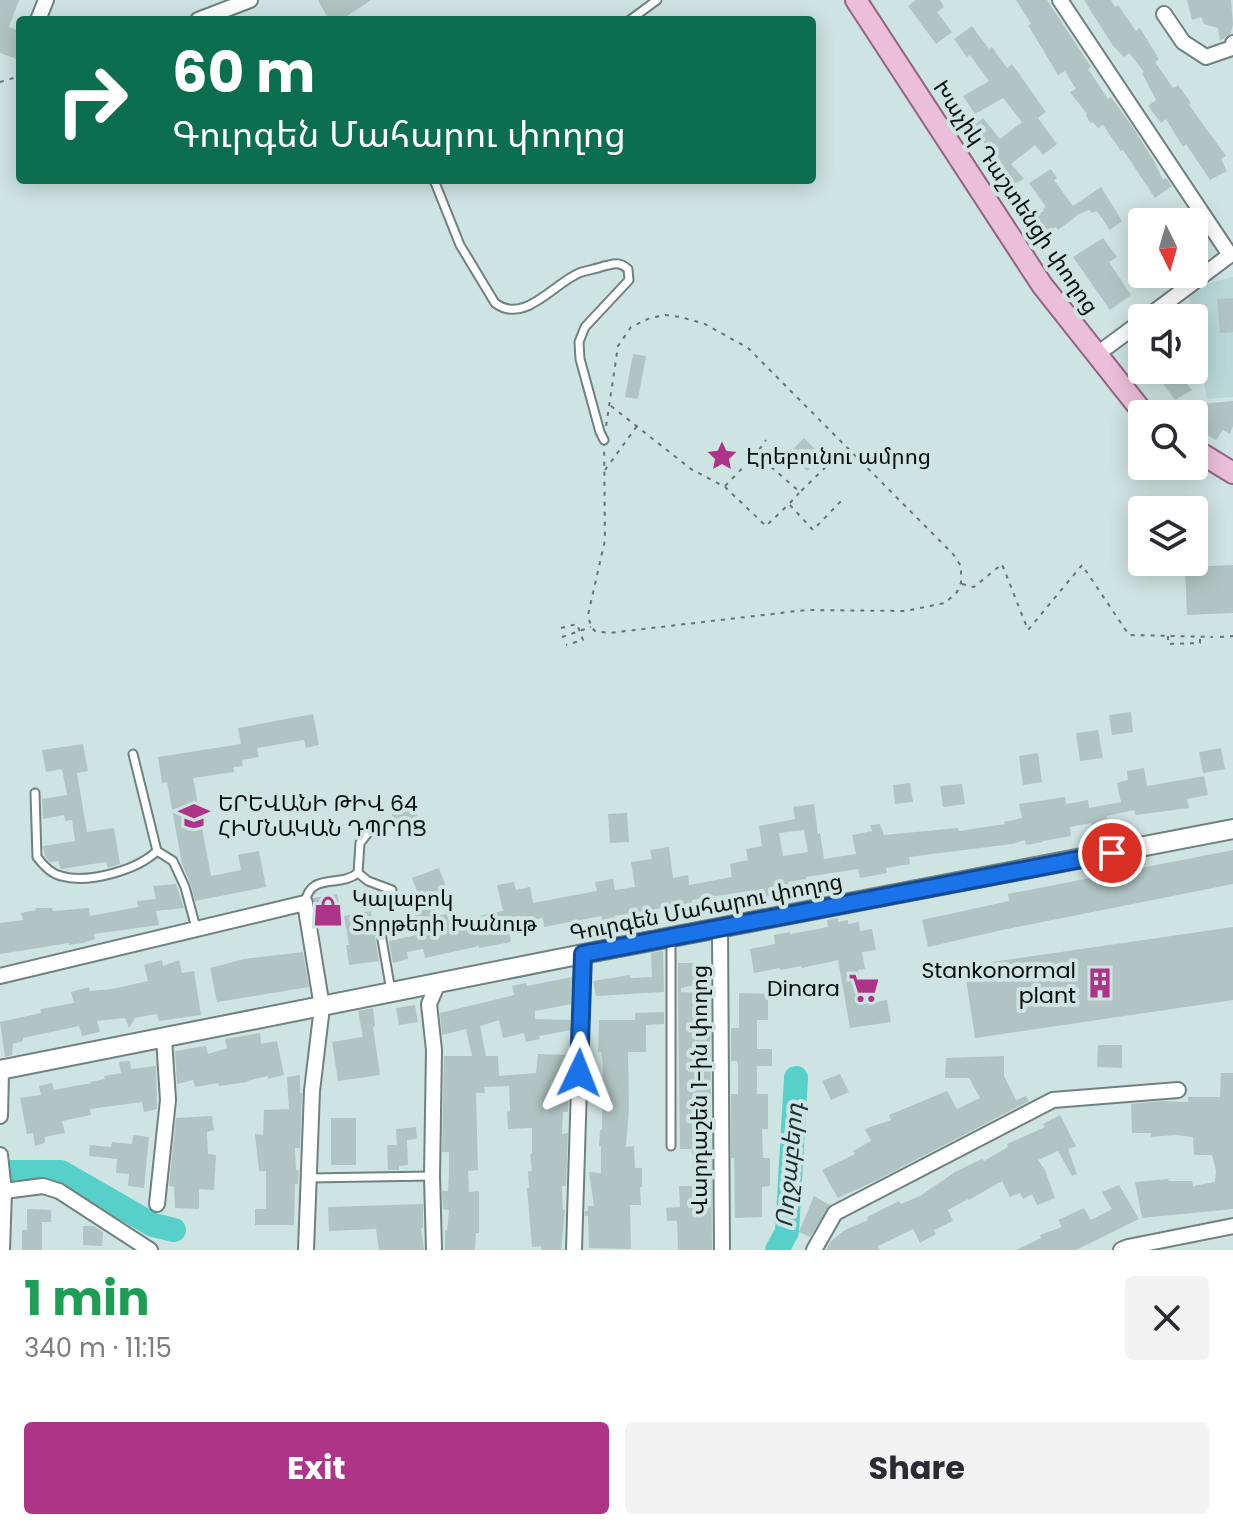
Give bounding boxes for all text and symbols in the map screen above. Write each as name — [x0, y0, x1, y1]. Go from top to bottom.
text: 60 m — [172, 33, 315, 112]
icon: right — [40, 48, 144, 152]
street label: Խաչիկ Դաշտենցի փողոց — [926, 74, 1106, 320]
text: Գուրգեն Մահարու փողոց — [172, 109, 626, 160]
north arrow — [1128, 208, 1208, 288]
map controls — [1128, 208, 1208, 576]
button: sound — [1128, 304, 1208, 384]
button: search — [1128, 400, 1208, 480]
place icon: Էրեբունու ամրոց — [705, 439, 739, 473]
place label: Էրեբունու ամրոց — [746, 441, 931, 472]
button: layers — [1128, 496, 1208, 576]
place label: ԵՐԵՎԱՆԻ ԹԻՎ 64 ՀԻՄՆԱԿԱՆ ԴՊՐՈՑ — [218, 788, 427, 844]
school or university icon: ԵՐԵՎԱՆԻ ԹԻՎ 64 ՀԻՄՆԱԿԱՆ ԴՊՐՈՑ — [177, 799, 211, 833]
pin — [1078, 819, 1146, 887]
icon: arrive — [1090, 831, 1134, 875]
street label: Գուրգեն Մահարու փողոց — [567, 865, 845, 949]
place label: Կալաբոկ Տորթերի Խանութ — [352, 883, 537, 939]
shop icon: Կալաբոկ Տորթերի Խանութ — [311, 894, 345, 928]
place label: Stankonormal plant — [921, 955, 1076, 1011]
street label: Վարդաշեն 1-ին փողոց — [684, 965, 715, 1215]
building icon: Stankonormal plant — [1083, 966, 1117, 1000]
supermarket icon: Dinara — [847, 971, 881, 1005]
place label: Dinara — [767, 973, 840, 1004]
position arrow — [537, 1031, 621, 1115]
water label: Ողջաբերդ — [767, 1101, 811, 1229]
text: 1 min — [24, 1265, 150, 1332]
button: close — [1125, 1276, 1209, 1360]
text: 340 m · 11:15 — [24, 1330, 172, 1366]
button: Exit — [24, 1422, 609, 1514]
button: Share — [625, 1422, 1209, 1514]

